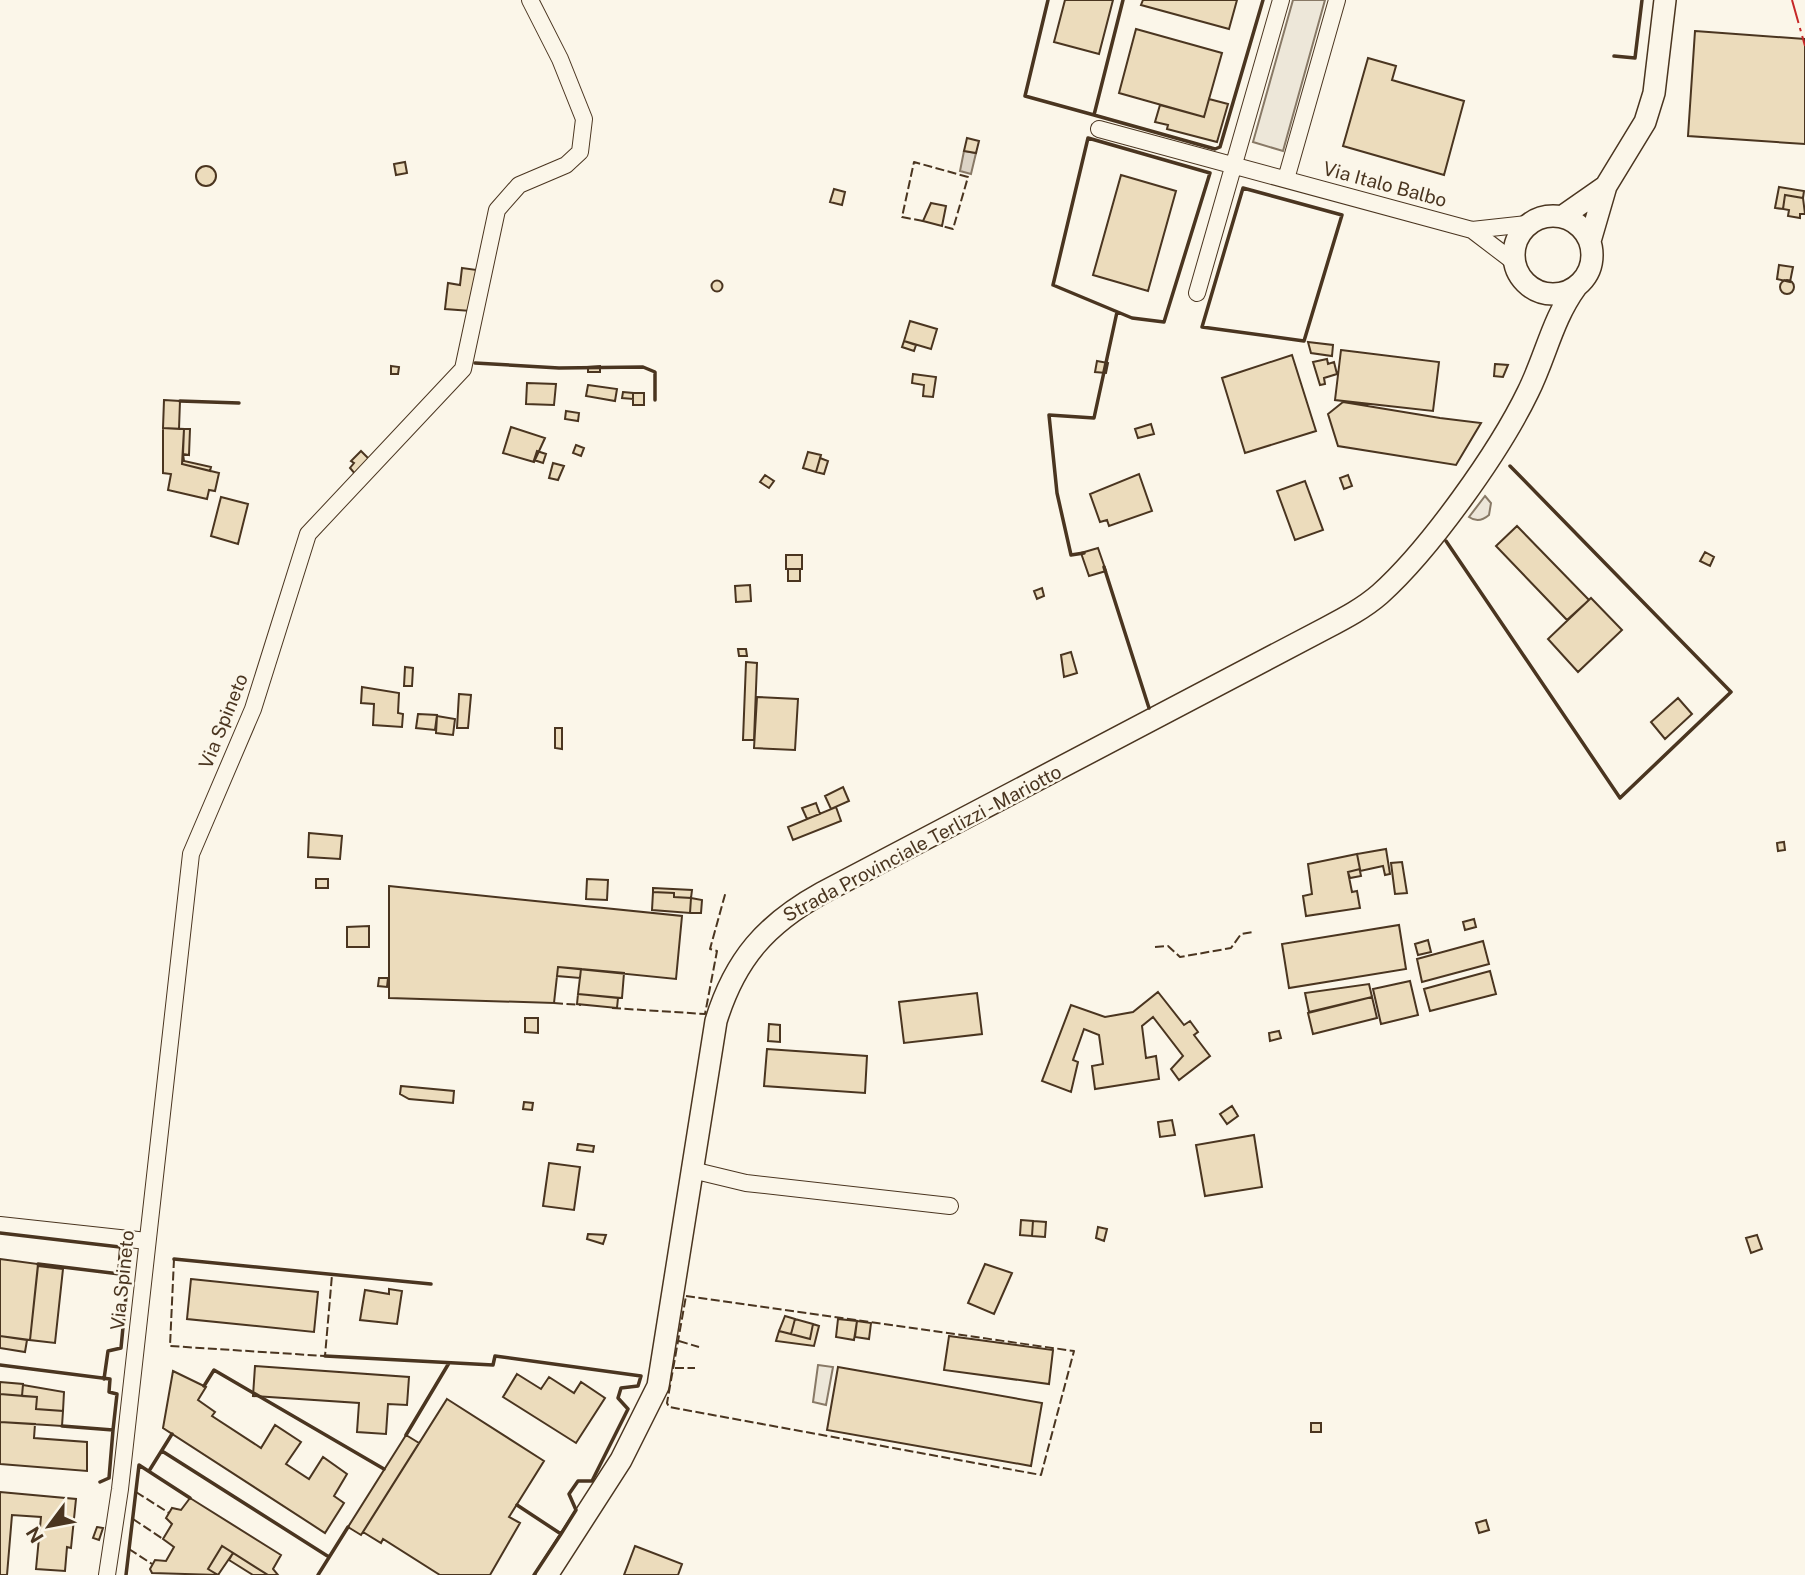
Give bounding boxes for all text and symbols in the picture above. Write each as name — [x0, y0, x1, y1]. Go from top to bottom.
street label: Via Italo Balbo — [1321, 157, 1449, 211]
street label: Via Spineto — [194, 670, 252, 772]
street label: Strada Provinciale Terlizzi - Mariotto — [779, 760, 1065, 926]
street label: Via Spineto — [106, 1229, 138, 1331]
north arrow — [14, 1491, 84, 1561]
text: N — [21, 1523, 48, 1547]

